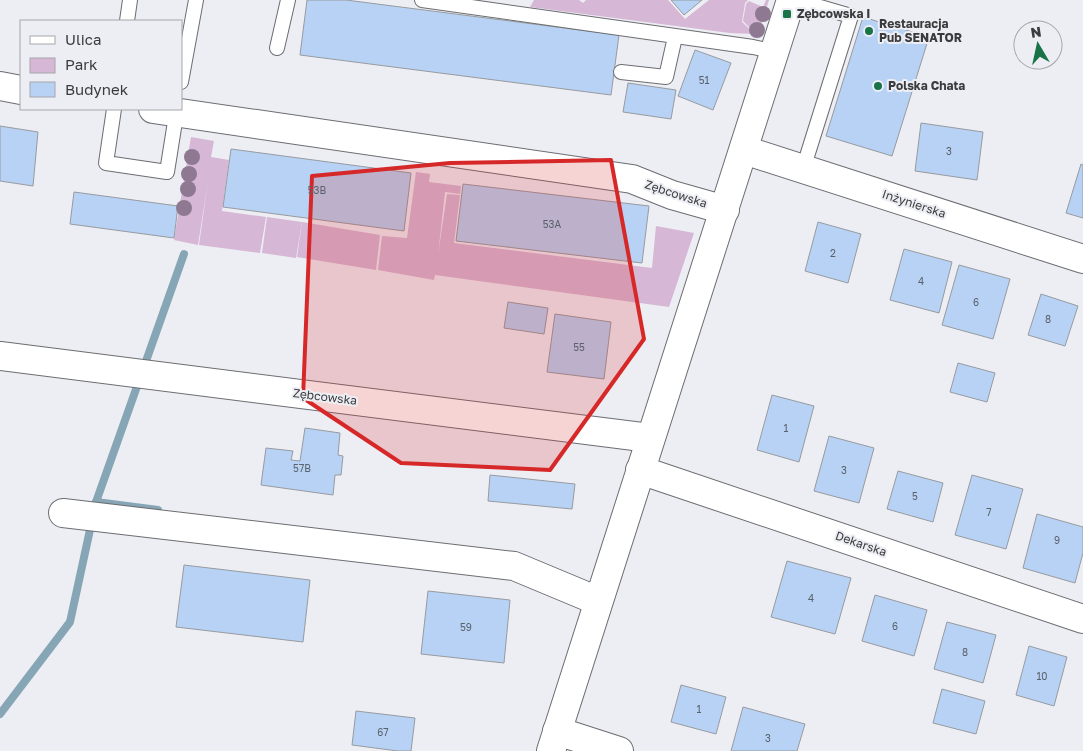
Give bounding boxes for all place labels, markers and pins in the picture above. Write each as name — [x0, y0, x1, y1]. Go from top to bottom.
place label: Zębcowska I — [797, 6, 870, 21]
marker: Zębcowska I — [781, 8, 793, 20]
place label: Restauracja Pub SENATOR — [879, 16, 962, 45]
marker: Restauracja Pub SENATOR — [863, 25, 875, 37]
place label: Polska Chata — [888, 78, 965, 93]
marker: Polska Chata — [872, 80, 884, 92]

